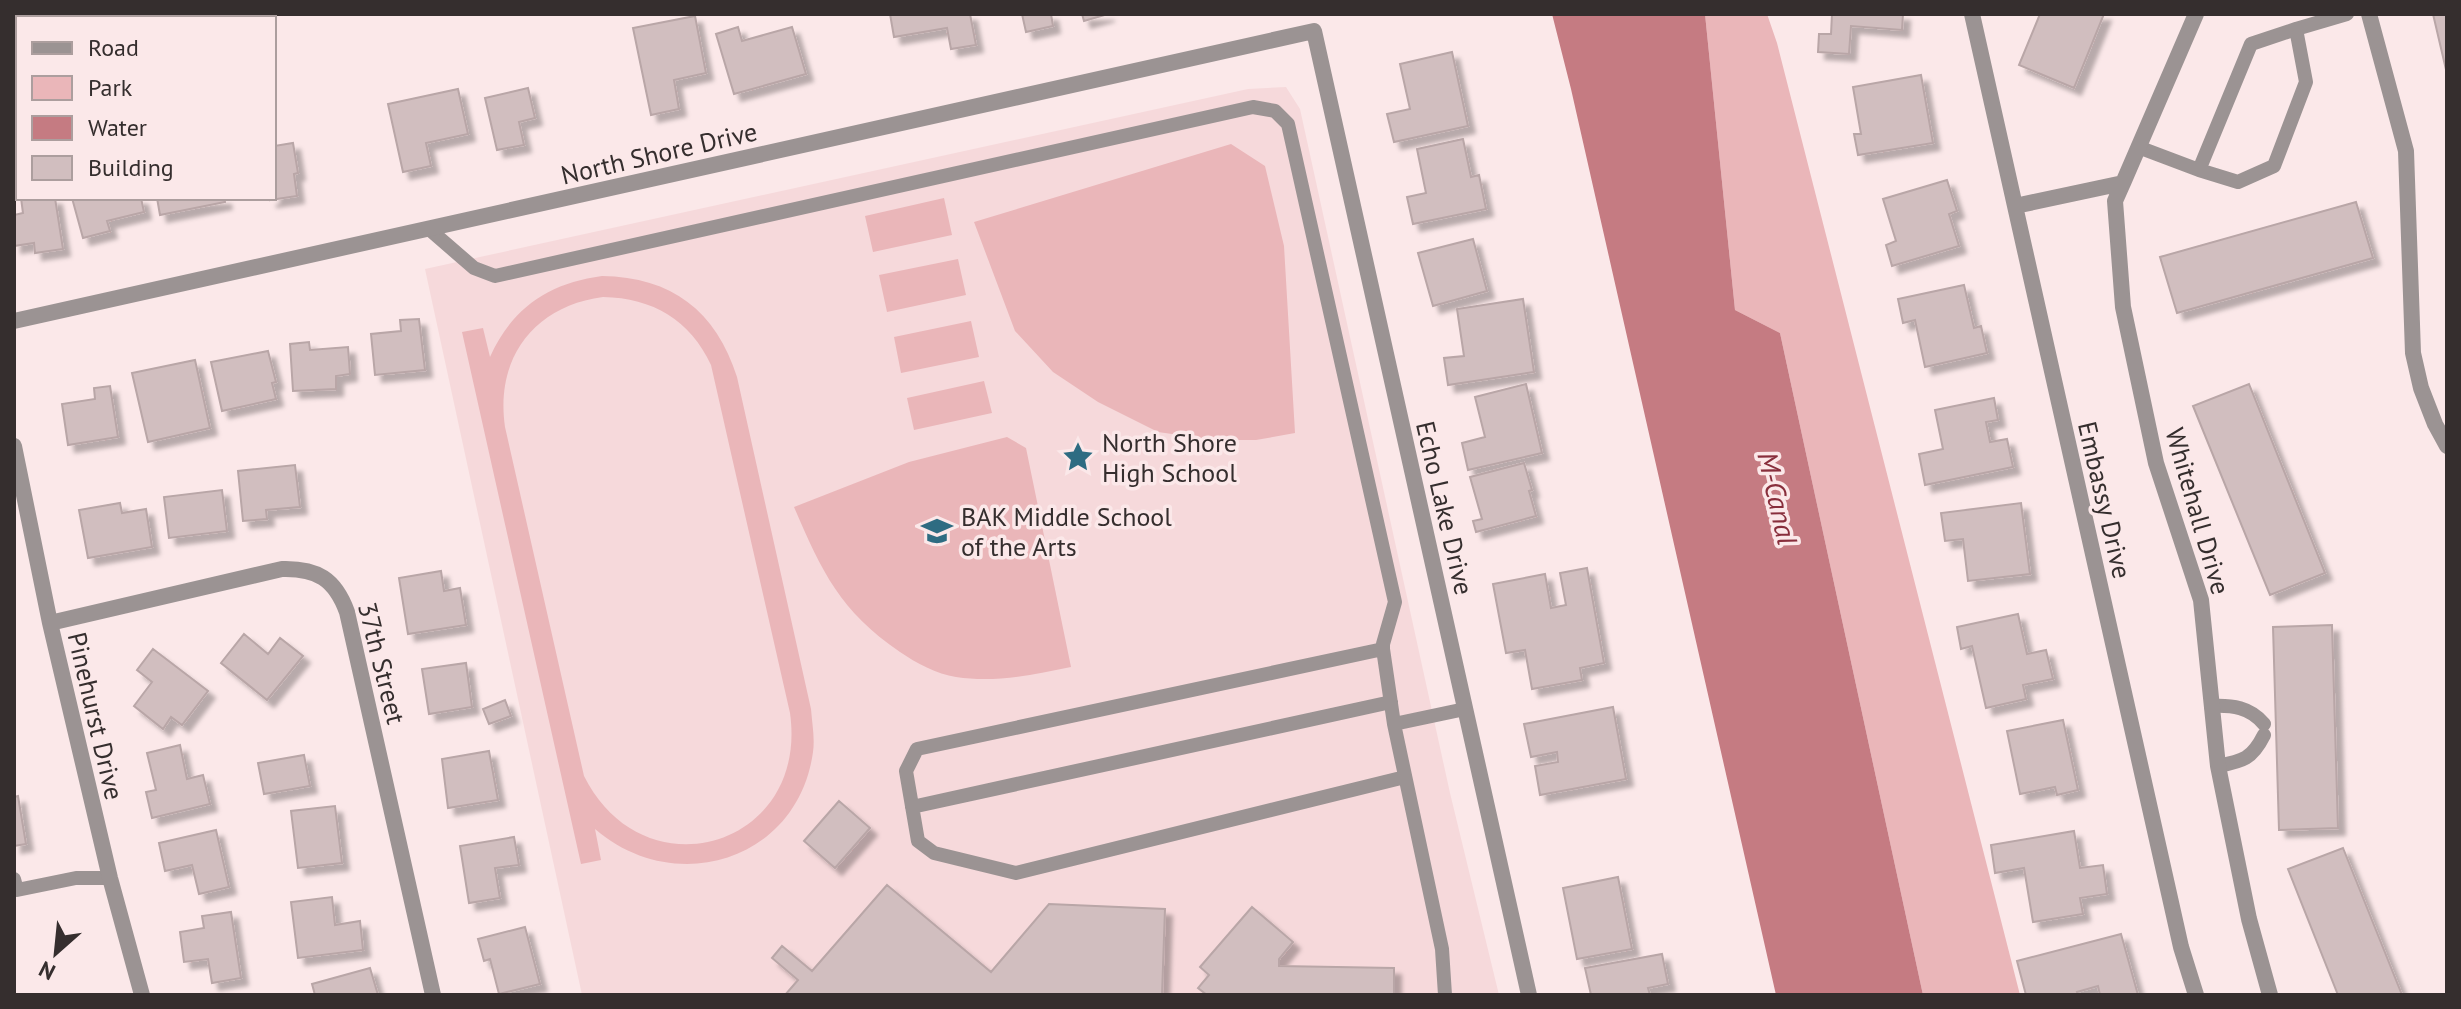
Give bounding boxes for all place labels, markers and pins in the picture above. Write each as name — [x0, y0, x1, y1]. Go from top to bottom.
place label: North Shore High School — [1102, 426, 1237, 489]
place icon: North Shore High School — [1061, 440, 1095, 474]
place label: BAK Middle School of the Arts — [961, 500, 1172, 563]
school or university icon: BAK Middle School of the Arts — [920, 514, 954, 548]

